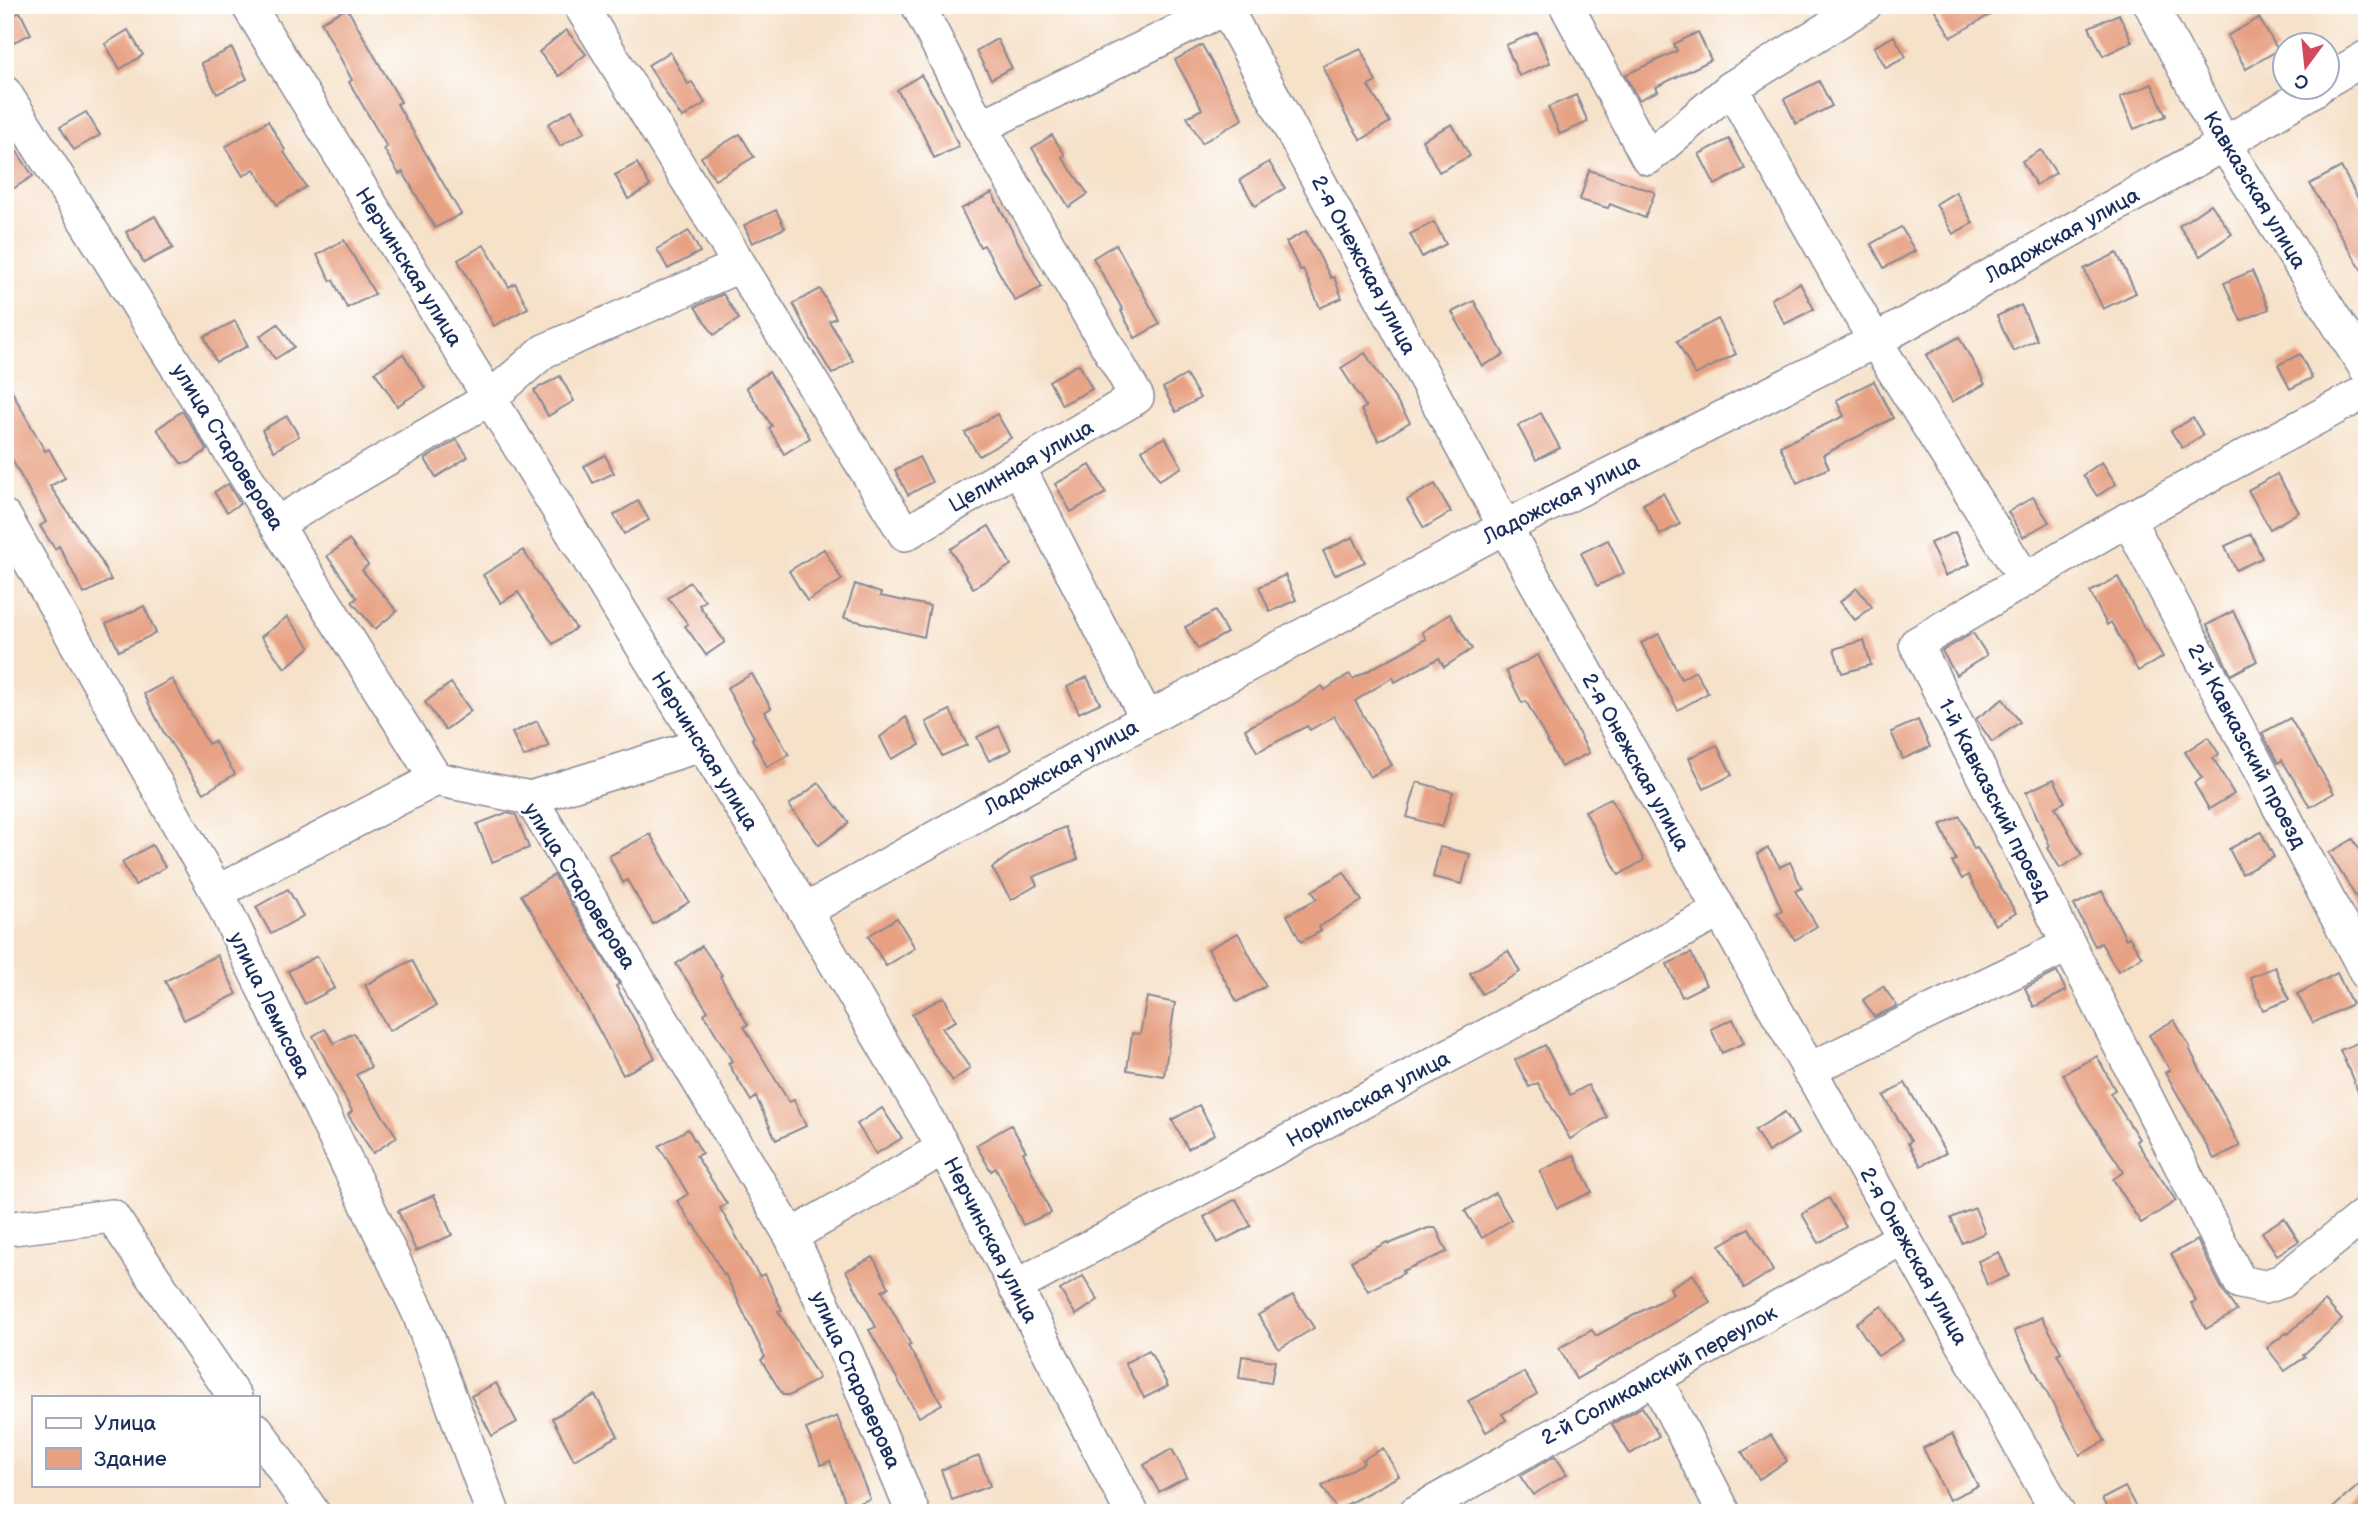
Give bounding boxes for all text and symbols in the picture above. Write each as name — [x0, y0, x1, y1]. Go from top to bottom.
north arrow — [2270, 32, 2340, 102]
text: С — [2293, 68, 2311, 94]
street label: Кавказская улица — [2198, 107, 2312, 274]
street label: 2-я Онежская улица — [1306, 171, 1422, 360]
street label: Ладожская улица — [1980, 182, 2144, 289]
street label: Нерчинская улица — [350, 183, 468, 352]
street label: улица Староверова — [166, 359, 289, 536]
street label: Целинная улица — [944, 415, 1099, 518]
street label: Ладожская улица — [1478, 449, 1644, 550]
street label: 2-й Кавказский проезд — [2182, 640, 2311, 853]
street label: Нерчинская улица — [646, 667, 764, 836]
street label: 2-я Онежская улица — [1576, 669, 1695, 856]
street label: 1-й Кавказский проезд — [1933, 695, 2057, 906]
street label: Ладожская улица — [979, 714, 1143, 821]
street label: улица Староверова — [518, 798, 641, 975]
street label: улица Лемисова — [223, 928, 316, 1083]
street label: Норильская улица — [1282, 1046, 1455, 1153]
street label: Нерчинская улица — [938, 1153, 1043, 1328]
street label: 2-я Онежская улица — [1854, 1163, 1973, 1350]
street label: улица Староверова — [805, 1288, 906, 1473]
street label: 2-й Соликамский переулок — [1537, 1300, 1781, 1451]
legend — [32, 1396, 259, 1486]
text: Улица — [94, 1411, 157, 1436]
text: Здание — [94, 1447, 167, 1472]

